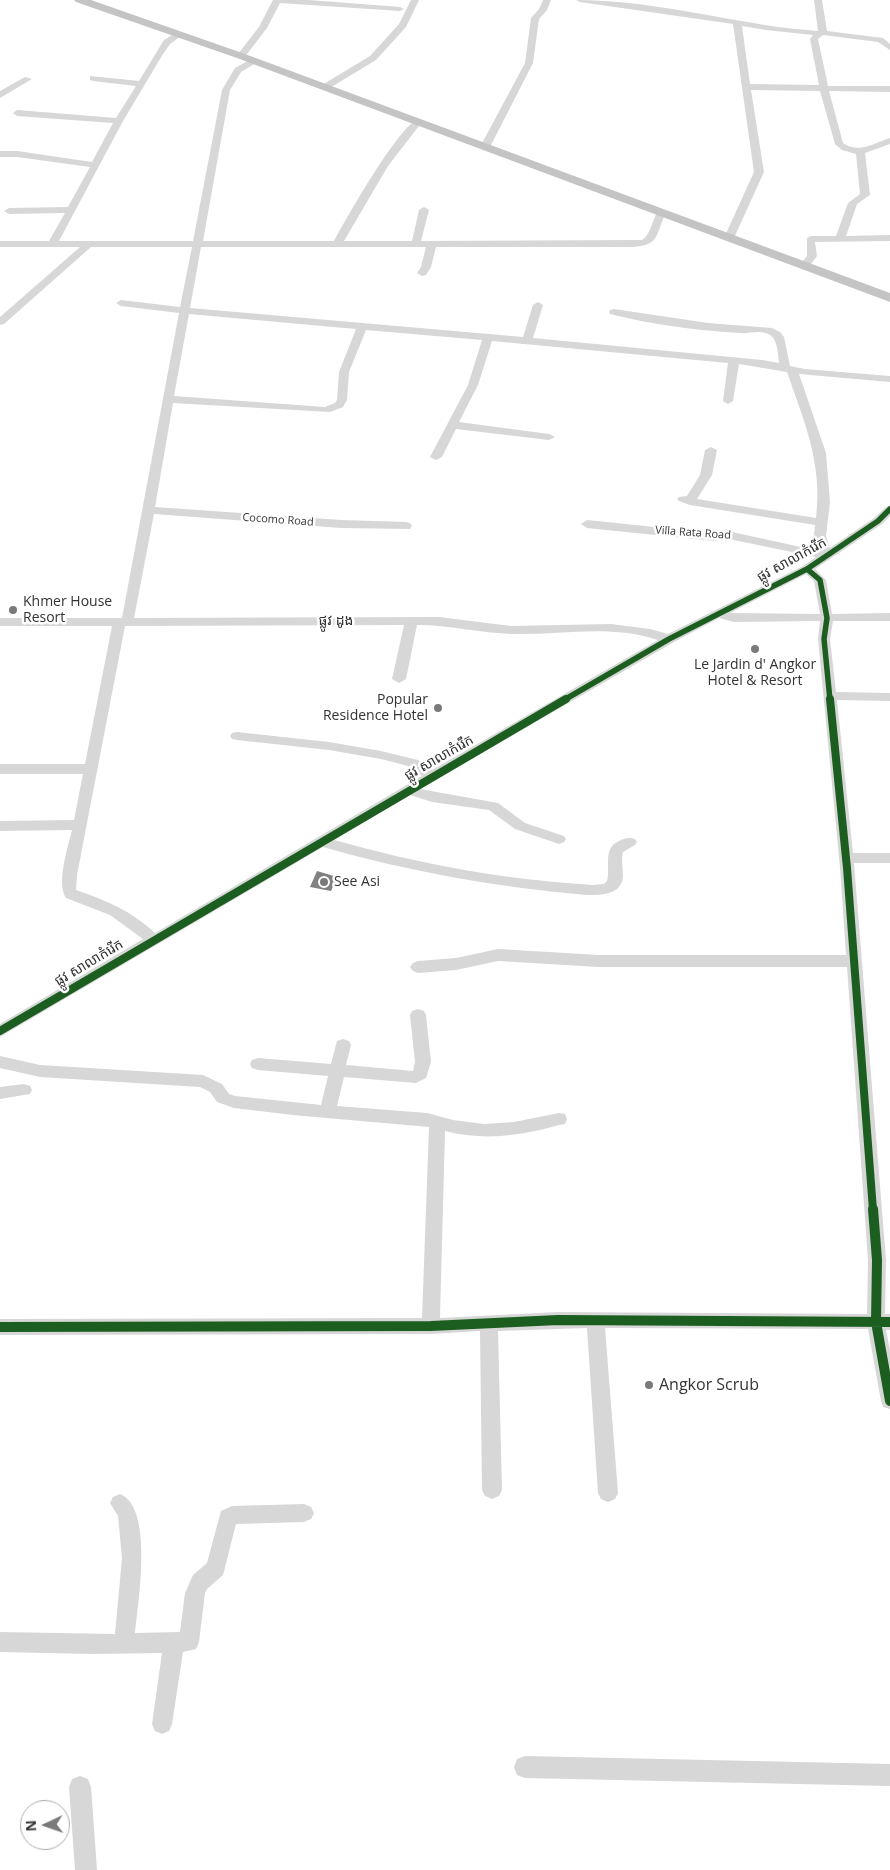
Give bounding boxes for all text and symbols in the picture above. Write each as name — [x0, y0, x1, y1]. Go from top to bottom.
street label: Cocomo Road — [242, 511, 314, 529]
street label: Villa Rata Road — [655, 524, 731, 542]
street label: ផ្លូវ សាលាកំរើក — [754, 534, 830, 586]
place label: Khmer House Resort — [23, 594, 112, 626]
marker: Khmer House Resort — [7, 604, 19, 616]
street label: ផ្លូវ ដូង — [319, 613, 353, 629]
marker: Le Jardin d' Angkor Hotel & Resort — [749, 643, 761, 655]
place label: Le Jardin d' Angkor Hotel & Resort — [694, 657, 816, 690]
place label: Popular Residence Hotel — [323, 692, 428, 724]
marker: Popular Residence Hotel — [432, 702, 444, 714]
street label: ផ្លូវ សាលាកំរើក — [401, 731, 477, 785]
place label: See Asi — [334, 874, 380, 890]
marker: See Asi — [318, 876, 330, 888]
street label: ផ្លូវ សាលាកំរើក — [52, 936, 126, 990]
place label: Angkor Scrub — [659, 1375, 759, 1395]
marker: Angkor Scrub — [643, 1379, 655, 1391]
north arrow — [20, 1800, 70, 1850]
text: N — [21, 1820, 40, 1832]

